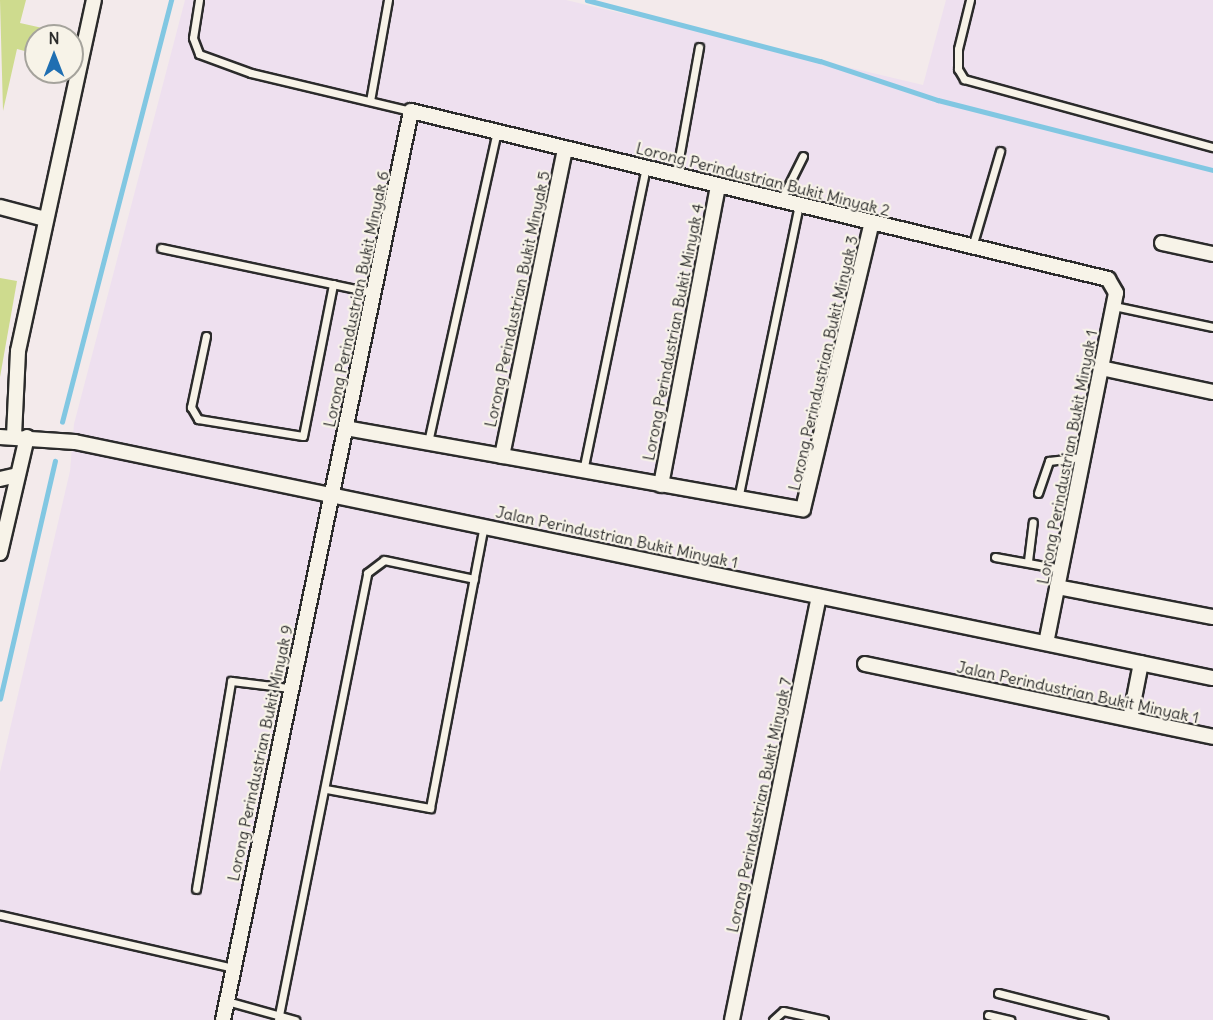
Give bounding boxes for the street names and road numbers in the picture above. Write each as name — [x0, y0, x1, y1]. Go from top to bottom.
street label: Lorong Perindustrian Bukit Minyak 2 — [634, 138, 892, 220]
street label: Lorong Perindustrian Bukit Minyak 6 — [319, 169, 393, 429]
street label: Lorong Perindustrian Bukit Minyak 5 — [480, 169, 554, 429]
street label: Lorong Perindustrian Bukit Minyak 4 — [639, 202, 707, 462]
street label: Lorong Perindustrian Bukit Minyak 3 — [784, 234, 862, 492]
street label: Lorong Perindustrian Bukit Minyak 1 — [1033, 328, 1101, 586]
street label: Jalan Perindustrian Bukit Minyak 1 — [494, 502, 740, 572]
street label: Lorong Perindustrian Bukit Minyak 9 — [223, 623, 297, 883]
street label: Jalan Perindustrian Bukit Minyak 1 — [955, 657, 1201, 727]
street label: Lorong Perindustrian Bukit Minyak 7 — [723, 676, 795, 934]

